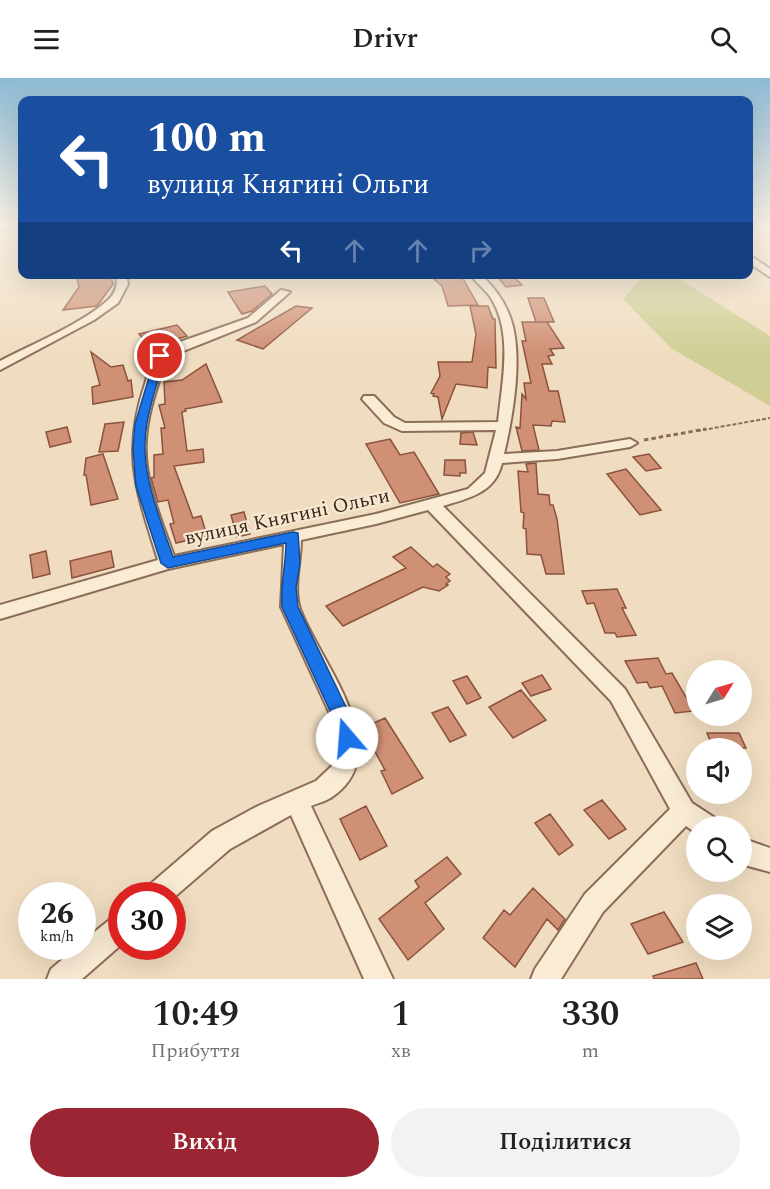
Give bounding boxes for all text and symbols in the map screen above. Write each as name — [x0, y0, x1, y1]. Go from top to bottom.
text: Drivr — [352, 18, 418, 60]
icon: menu — [30, 23, 63, 56]
icon: search — [707, 23, 740, 56]
text: 100 m — [147, 107, 266, 170]
icon: left — [48, 120, 126, 198]
text: вулиця Княгині Ольги — [147, 164, 429, 206]
icon: left — [275, 234, 308, 267]
icon: ahead — [338, 234, 371, 267]
icon: ahead — [401, 234, 434, 267]
icon: right — [464, 234, 497, 267]
pin — [134, 330, 185, 381]
icon: arrive — [143, 339, 176, 372]
street label: вулиця Княгині Ольги — [182, 481, 393, 553]
north arrow — [686, 660, 752, 726]
map controls — [686, 660, 752, 960]
position arrow — [315, 706, 379, 770]
button: sound — [686, 738, 752, 804]
button: search — [686, 816, 752, 882]
speed limit sign: 30 — [108, 882, 186, 960]
text: 26 — [40, 891, 74, 937]
button: layers — [686, 894, 752, 960]
text: km/h — [40, 925, 74, 948]
text: 10:49 — [152, 987, 239, 1042]
text: 1 — [391, 987, 411, 1042]
text: 330 — [561, 987, 619, 1042]
text: Прибуття — [151, 1036, 240, 1066]
text: хв — [391, 1036, 411, 1066]
text: m — [582, 1036, 599, 1066]
button: Вихід — [30, 1108, 379, 1177]
button: Поділитися — [391, 1108, 740, 1177]

